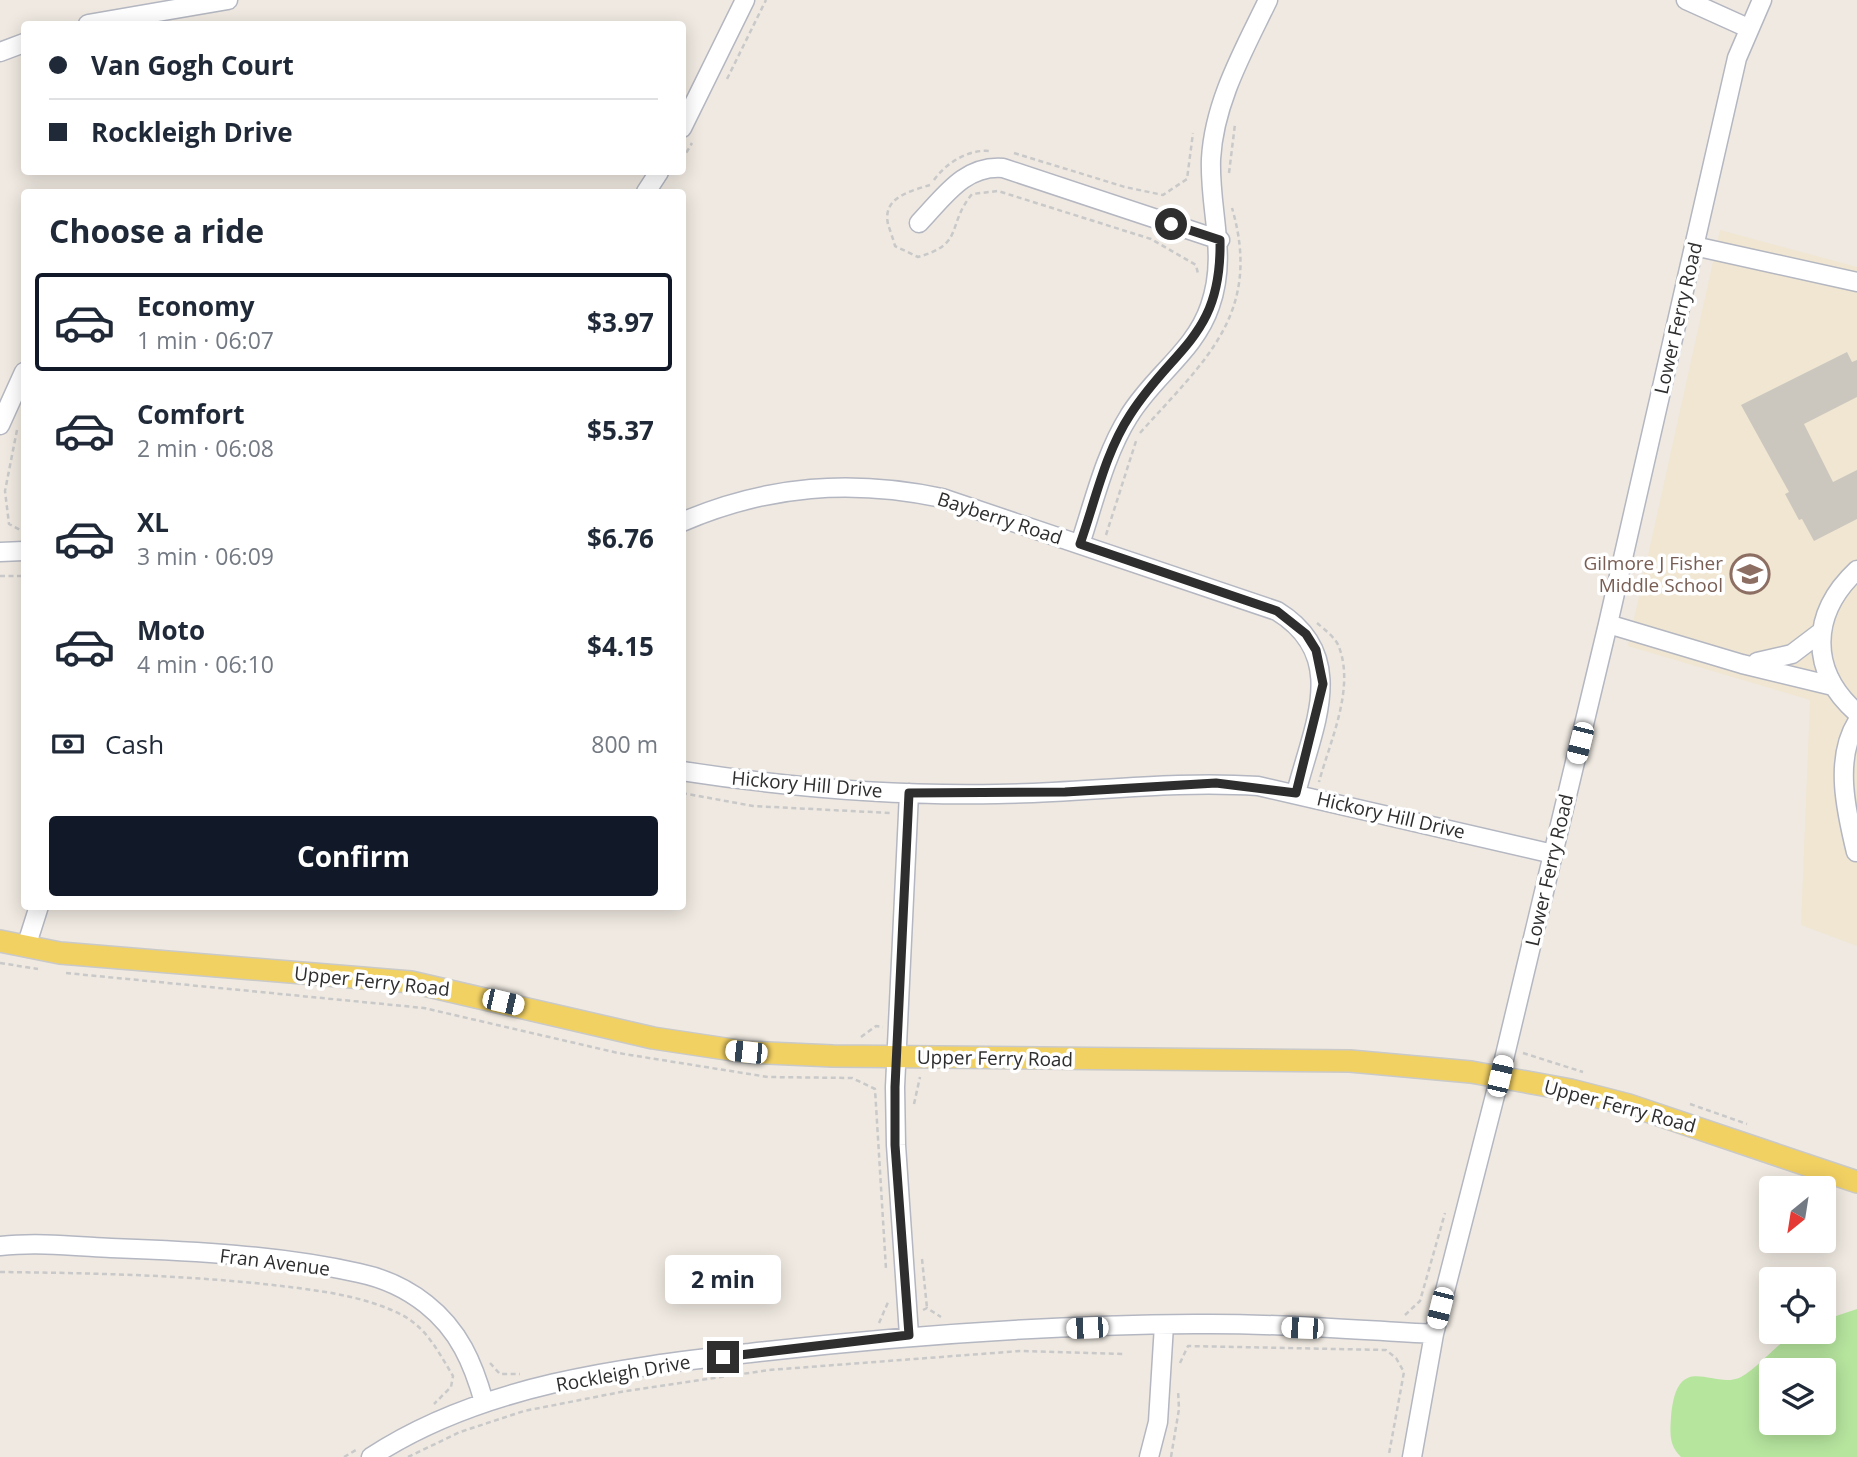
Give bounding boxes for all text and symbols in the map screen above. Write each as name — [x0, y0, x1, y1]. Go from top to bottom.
text: Van Gogh Court — [91, 47, 294, 83]
text: Rockleigh Drive — [91, 114, 293, 150]
route start — [1155, 208, 1187, 240]
text: Choose a ride — [49, 209, 264, 252]
street label: Lower Ferry Road — [1648, 239, 1708, 397]
text: Economy — [137, 288, 255, 324]
icon: car — [53, 291, 116, 354]
text: $3.97 — [587, 304, 654, 340]
text: 1 min · 06:07 — [137, 324, 274, 356]
text: Comfort — [137, 396, 244, 432]
icon: car — [53, 399, 116, 462]
text: $5.37 — [587, 412, 654, 448]
text: 2 min · 06:08 — [137, 432, 274, 464]
street label: Bayberry Road — [934, 486, 1066, 550]
text: XL — [137, 504, 169, 540]
icon: car — [53, 507, 116, 570]
text: $6.76 — [587, 520, 654, 556]
text: 3 min · 06:09 — [137, 540, 274, 572]
place label: Gilmore J Fisher Middle School — [1583, 550, 1723, 598]
school or university icon: Gilmore J Fisher Middle School — [1729, 553, 1771, 595]
text: Moto — [137, 612, 205, 648]
icon: car — [53, 615, 116, 678]
text: $4.15 — [587, 628, 654, 664]
text: 4 min · 06:10 — [137, 648, 274, 680]
car — [1565, 720, 1596, 766]
icon: cash — [49, 725, 87, 763]
text: Cash — [105, 726, 164, 762]
text: 800 m — [591, 728, 658, 760]
street label: Hickory Hill Drive — [730, 764, 884, 804]
street label: Hickory Hill Drive — [1314, 785, 1468, 845]
street label: Lower Ferry Road — [1519, 791, 1579, 949]
button: Confirm — [49, 816, 658, 896]
street label: Upper Ferry Road — [293, 960, 451, 1002]
car — [481, 987, 526, 1017]
car — [725, 1039, 768, 1065]
street label: Upper Ferry Road — [917, 1044, 1073, 1072]
car — [1486, 1053, 1515, 1099]
street label: Upper Ferry Road — [1541, 1073, 1699, 1139]
north arrow — [1759, 1176, 1836, 1253]
map controls — [1759, 1176, 1836, 1435]
street label: Fran Avenue — [218, 1242, 332, 1282]
callout: 2 min — [665, 1256, 781, 1304]
text: 2 min — [691, 1263, 755, 1295]
button: locate — [1759, 1267, 1836, 1344]
car — [1425, 1285, 1456, 1331]
car — [1066, 1317, 1109, 1339]
car — [1281, 1317, 1324, 1339]
route end — [707, 1341, 739, 1373]
street label: Rockleigh Drive — [554, 1348, 692, 1398]
button: layers — [1759, 1358, 1836, 1435]

